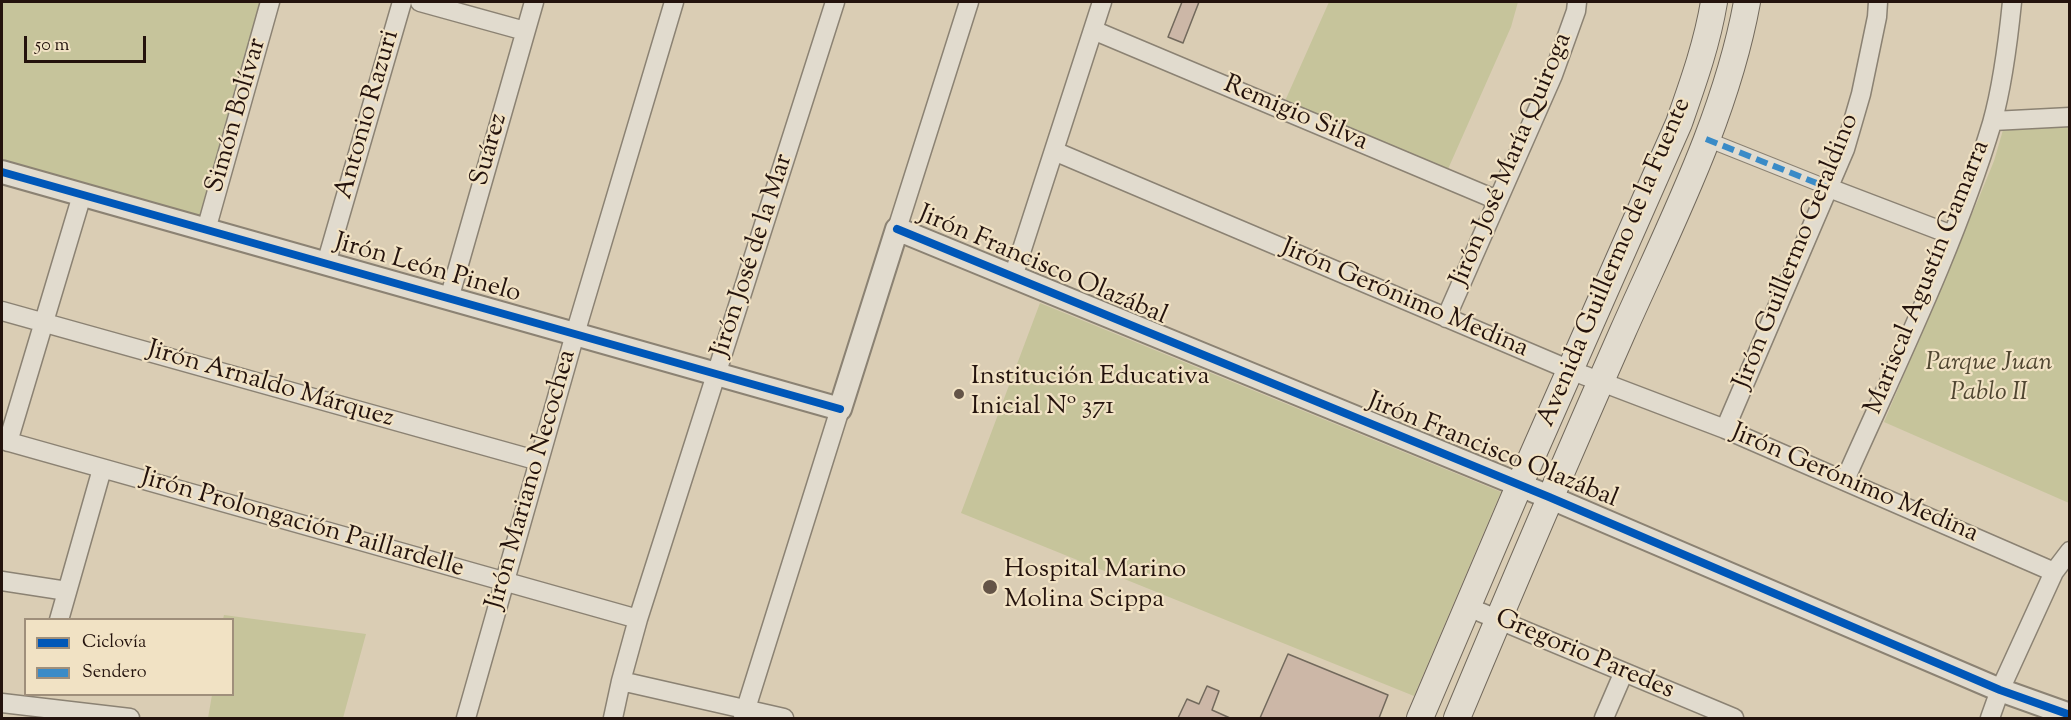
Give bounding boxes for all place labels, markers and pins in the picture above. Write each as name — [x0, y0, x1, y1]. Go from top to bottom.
place label: Institución Educativa Inicial Nº 371 — [971, 363, 1210, 424]
marker: Institución Educativa Inicial Nº 371 — [952, 387, 966, 401]
place label: Hospital Marino Molina Scippa — [1004, 556, 1186, 618]
marker: Hospital Marino Molina Scippa — [981, 578, 999, 596]

